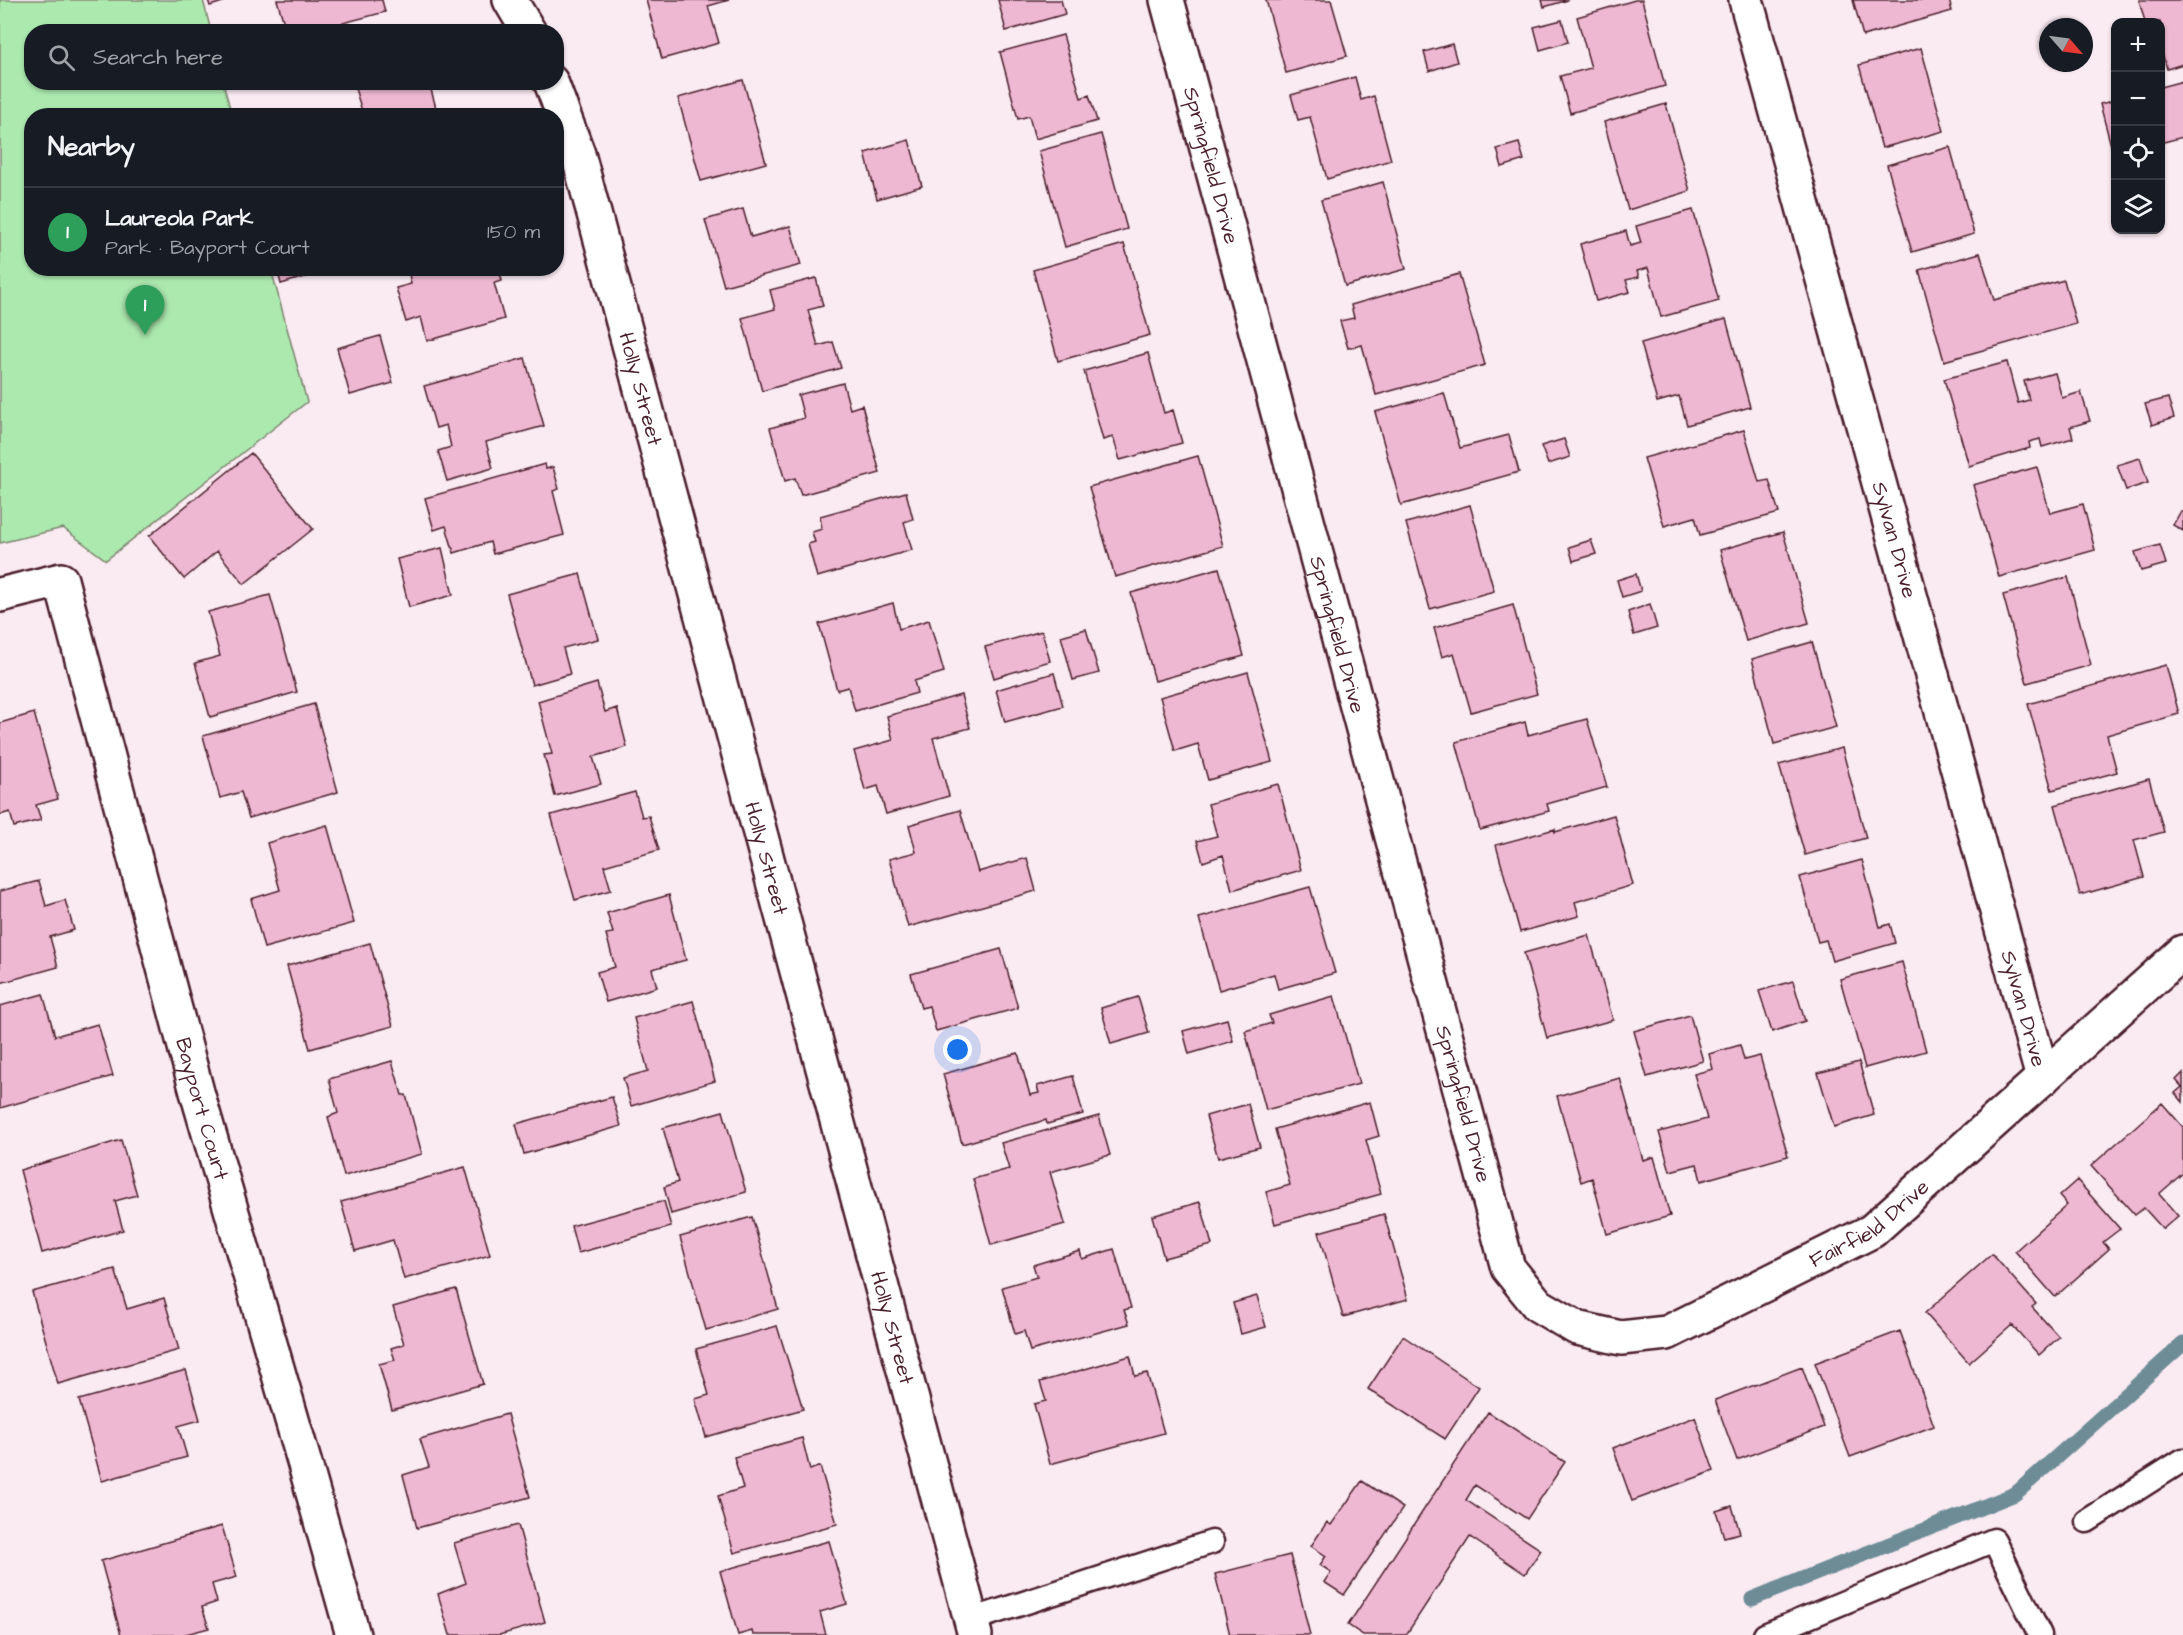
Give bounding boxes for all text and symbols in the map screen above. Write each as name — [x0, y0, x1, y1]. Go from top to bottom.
north arrow — [2039, 18, 2093, 72]
map controls — [2111, 18, 2165, 234]
button: + — [2111, 18, 2165, 72]
search box — [24, 24, 564, 90]
icon: search — [45, 41, 78, 74]
text: Search here — [93, 42, 223, 73]
button: − — [2111, 72, 2165, 126]
street label: Springfield Drive — [1176, 83, 1246, 247]
button: locate — [2111, 126, 2165, 180]
text: Nearby — [48, 129, 135, 165]
button: layers — [2111, 180, 2165, 234]
text: Laureola Park — [105, 203, 253, 234]
text: 1 — [66, 218, 69, 246]
text: 150 m — [487, 218, 540, 246]
text: Park · Bayport Court — [105, 234, 310, 262]
pin: 1 — [126, 286, 164, 335]
street label: Holly Street — [612, 329, 670, 449]
street label: Sylvan Drive — [1865, 478, 1925, 601]
street label: Springfield Drive — [1303, 553, 1373, 716]
street label: Holly Street — [738, 798, 796, 918]
street label: Sylvan Drive — [1994, 947, 2054, 1070]
street label: Springfield Drive — [1429, 1022, 1499, 1186]
street label: Bayport Court — [169, 1034, 236, 1184]
your location — [943, 1035, 972, 1064]
street label: Fairfield Drive — [1804, 1172, 1935, 1274]
street label: Holly Street — [864, 1268, 922, 1388]

